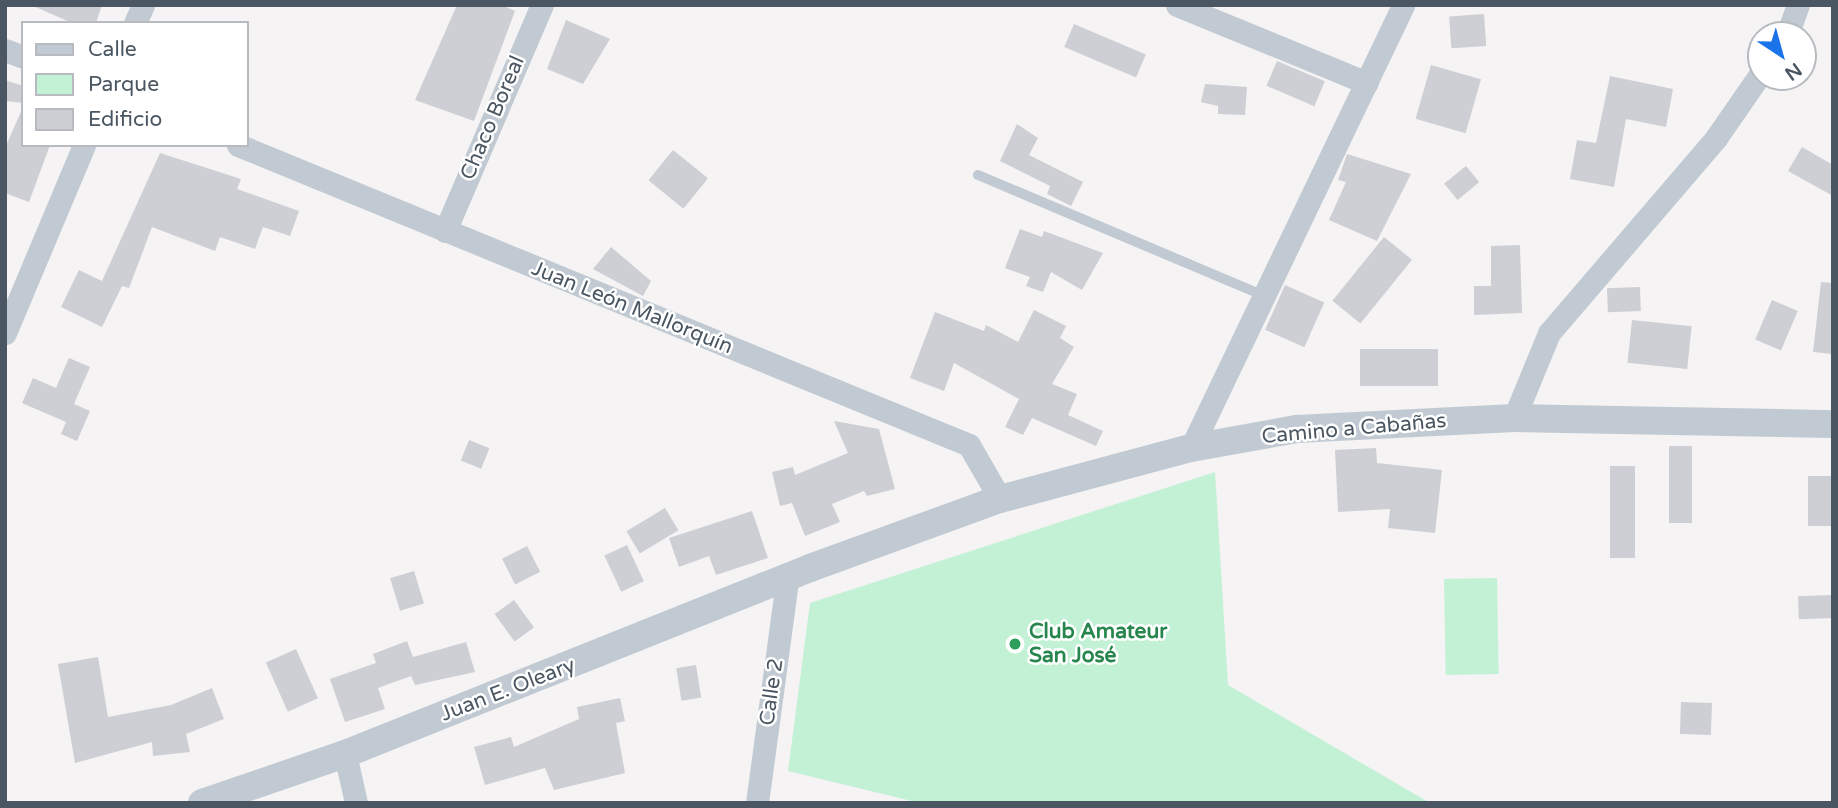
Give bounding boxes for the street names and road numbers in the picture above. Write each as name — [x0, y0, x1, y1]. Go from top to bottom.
street label: Chaco Boreal — [456, 52, 530, 184]
street label: Juan León Mallorquín — [528, 256, 736, 360]
street label: Camino a Cabañas — [1261, 408, 1447, 450]
street label: Juan E. Oleary — [437, 653, 579, 727]
street label: Calle 2 — [755, 657, 789, 727]

